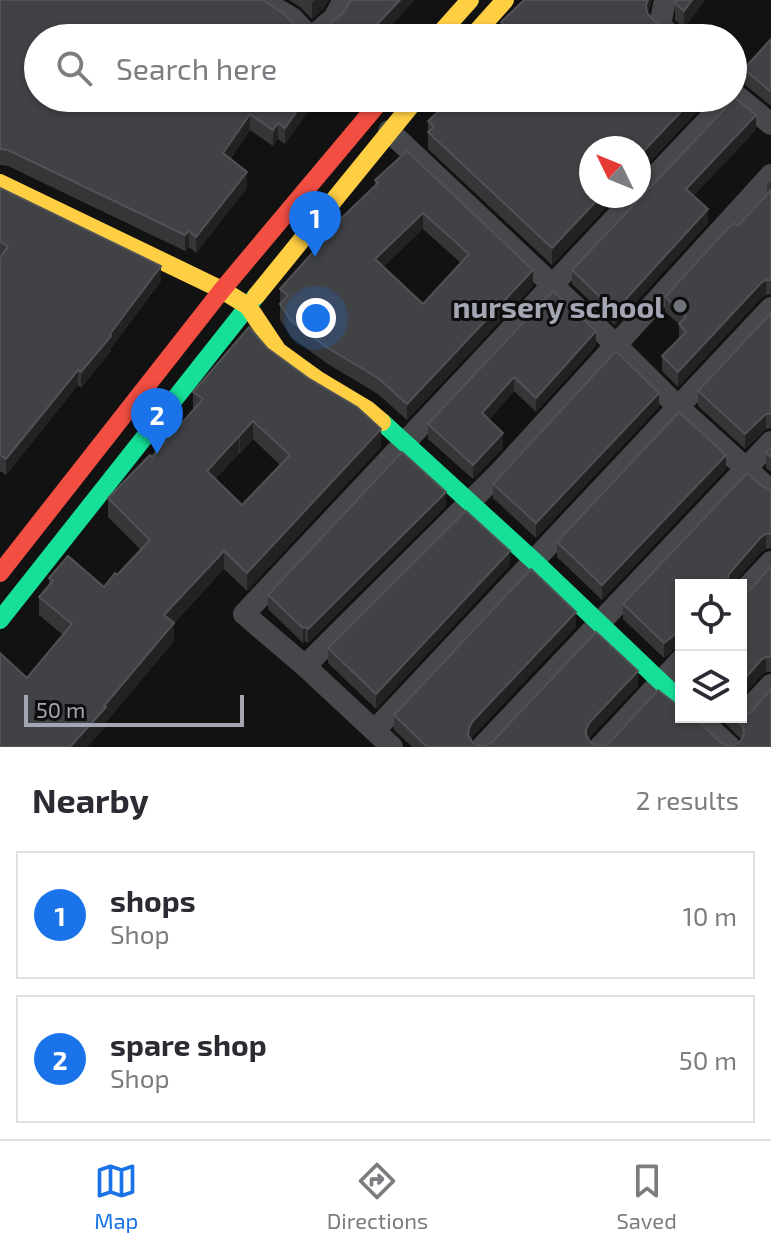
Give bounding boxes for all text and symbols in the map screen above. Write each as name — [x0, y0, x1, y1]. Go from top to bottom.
search box — [24, 24, 747, 112]
icon: search — [52, 46, 96, 90]
text: Search here — [116, 50, 277, 86]
north arrow — [579, 136, 651, 208]
pin: 1 — [289, 191, 341, 257]
place label: nursery school — [452, 288, 664, 325]
marker: nursery school — [671, 297, 689, 315]
your location — [296, 298, 336, 338]
pin: 2 — [131, 388, 183, 454]
map controls — [675, 579, 747, 723]
button: locate — [675, 579, 747, 651]
button: layers — [675, 651, 747, 723]
scale bar — [24, 691, 244, 727]
text: 50 m — [36, 696, 85, 722]
text: Nearby — [32, 779, 149, 820]
text: 2 results — [636, 784, 739, 815]
text: shops — [110, 882, 196, 918]
text: 1 — [54, 900, 66, 931]
text: 10 m — [682, 900, 737, 931]
text: Shop — [110, 918, 170, 949]
text: spare shop — [110, 1026, 267, 1062]
text: 2 — [52, 1044, 68, 1075]
text: 50 m — [679, 1044, 737, 1075]
text: Shop — [110, 1062, 170, 1093]
tab: Map — [94, 1159, 138, 1233]
tab: Directions — [327, 1159, 428, 1233]
tab: Saved — [616, 1159, 677, 1233]

